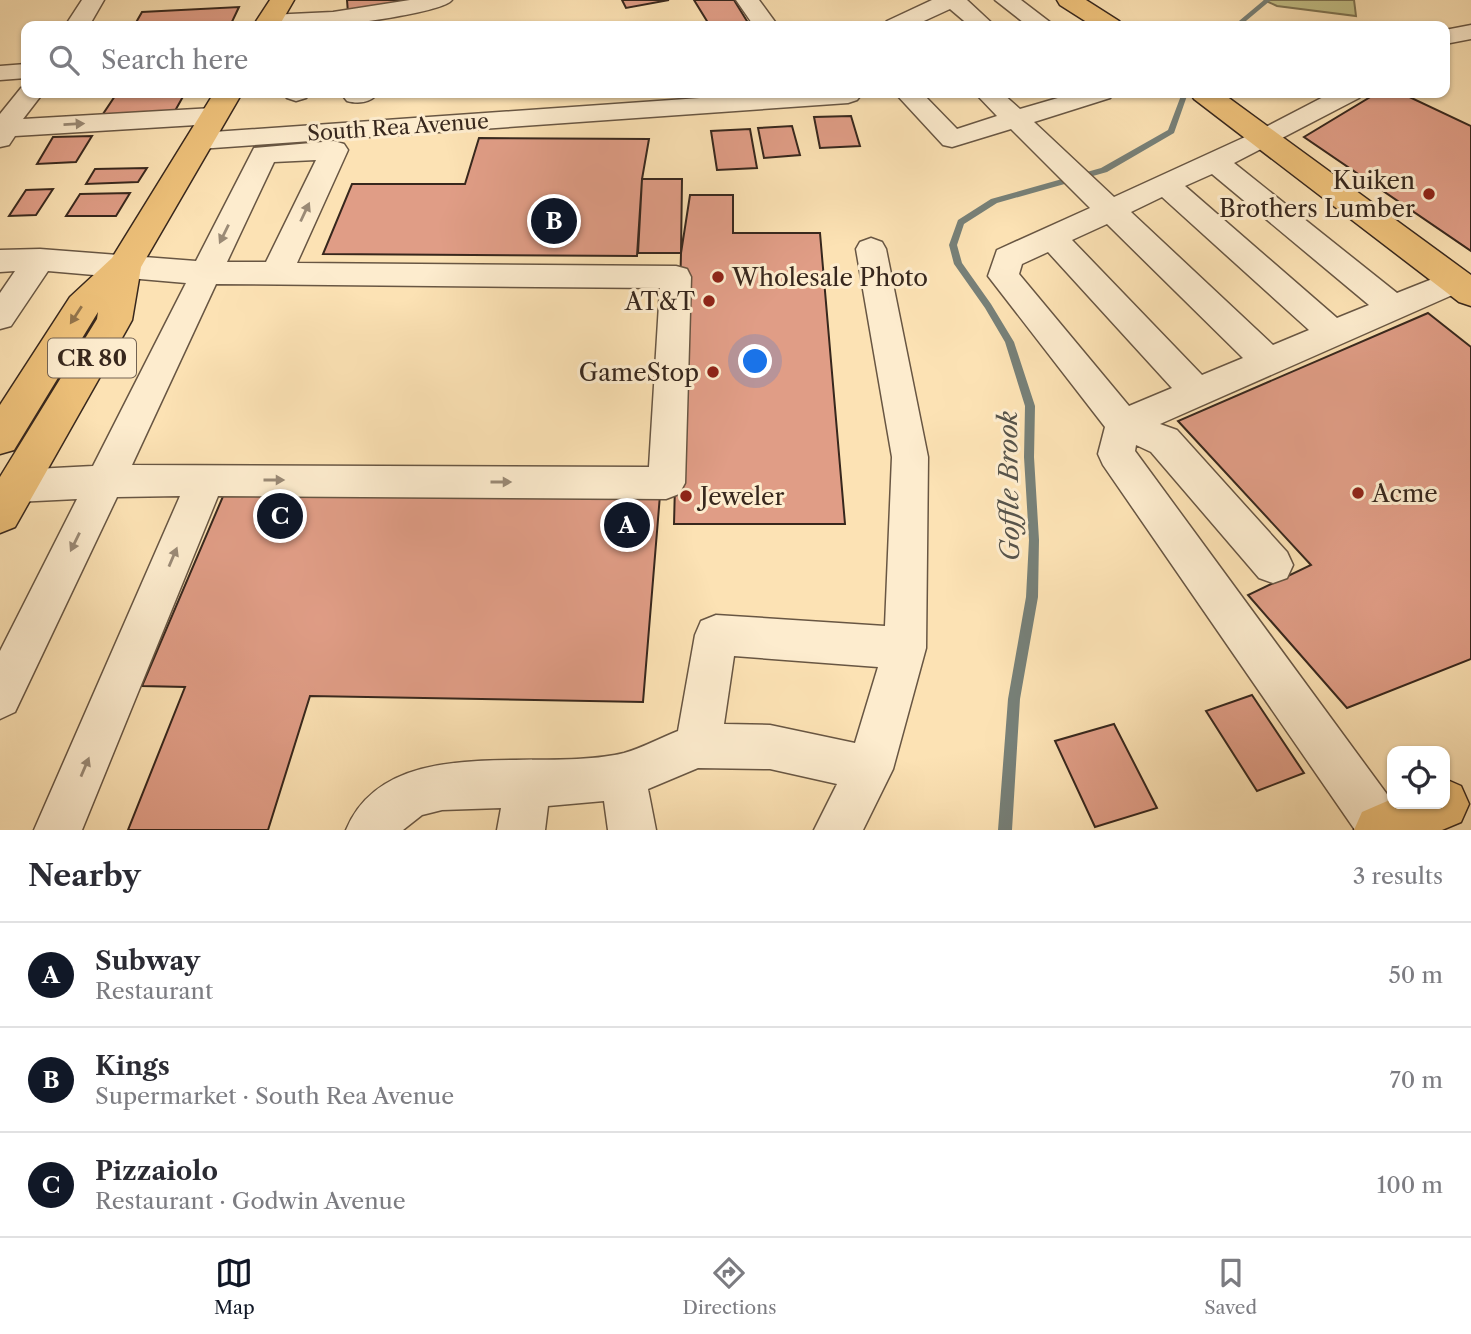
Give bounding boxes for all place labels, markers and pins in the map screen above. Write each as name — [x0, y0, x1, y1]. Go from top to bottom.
place label: Kuiken Brothers Lumber — [1219, 166, 1415, 223]
marker: Kuiken Brothers Lumber — [1421, 186, 1437, 202]
pin: B — [531, 195, 577, 247]
place label: Wholesale Photo — [731, 263, 928, 292]
marker: Wholesale Photo — [710, 269, 726, 285]
place label: AT&T — [624, 287, 695, 316]
marker: AT&T — [701, 293, 717, 309]
place label: GameStop — [579, 358, 699, 387]
marker: GameStop — [705, 364, 721, 380]
place label: Acme — [1371, 479, 1438, 508]
place label: Jeweler — [696, 482, 785, 511]
marker: Acme — [1350, 485, 1366, 501]
marker: Jeweler — [678, 488, 694, 504]
pin: C — [257, 490, 303, 542]
pin: A — [604, 499, 650, 551]

